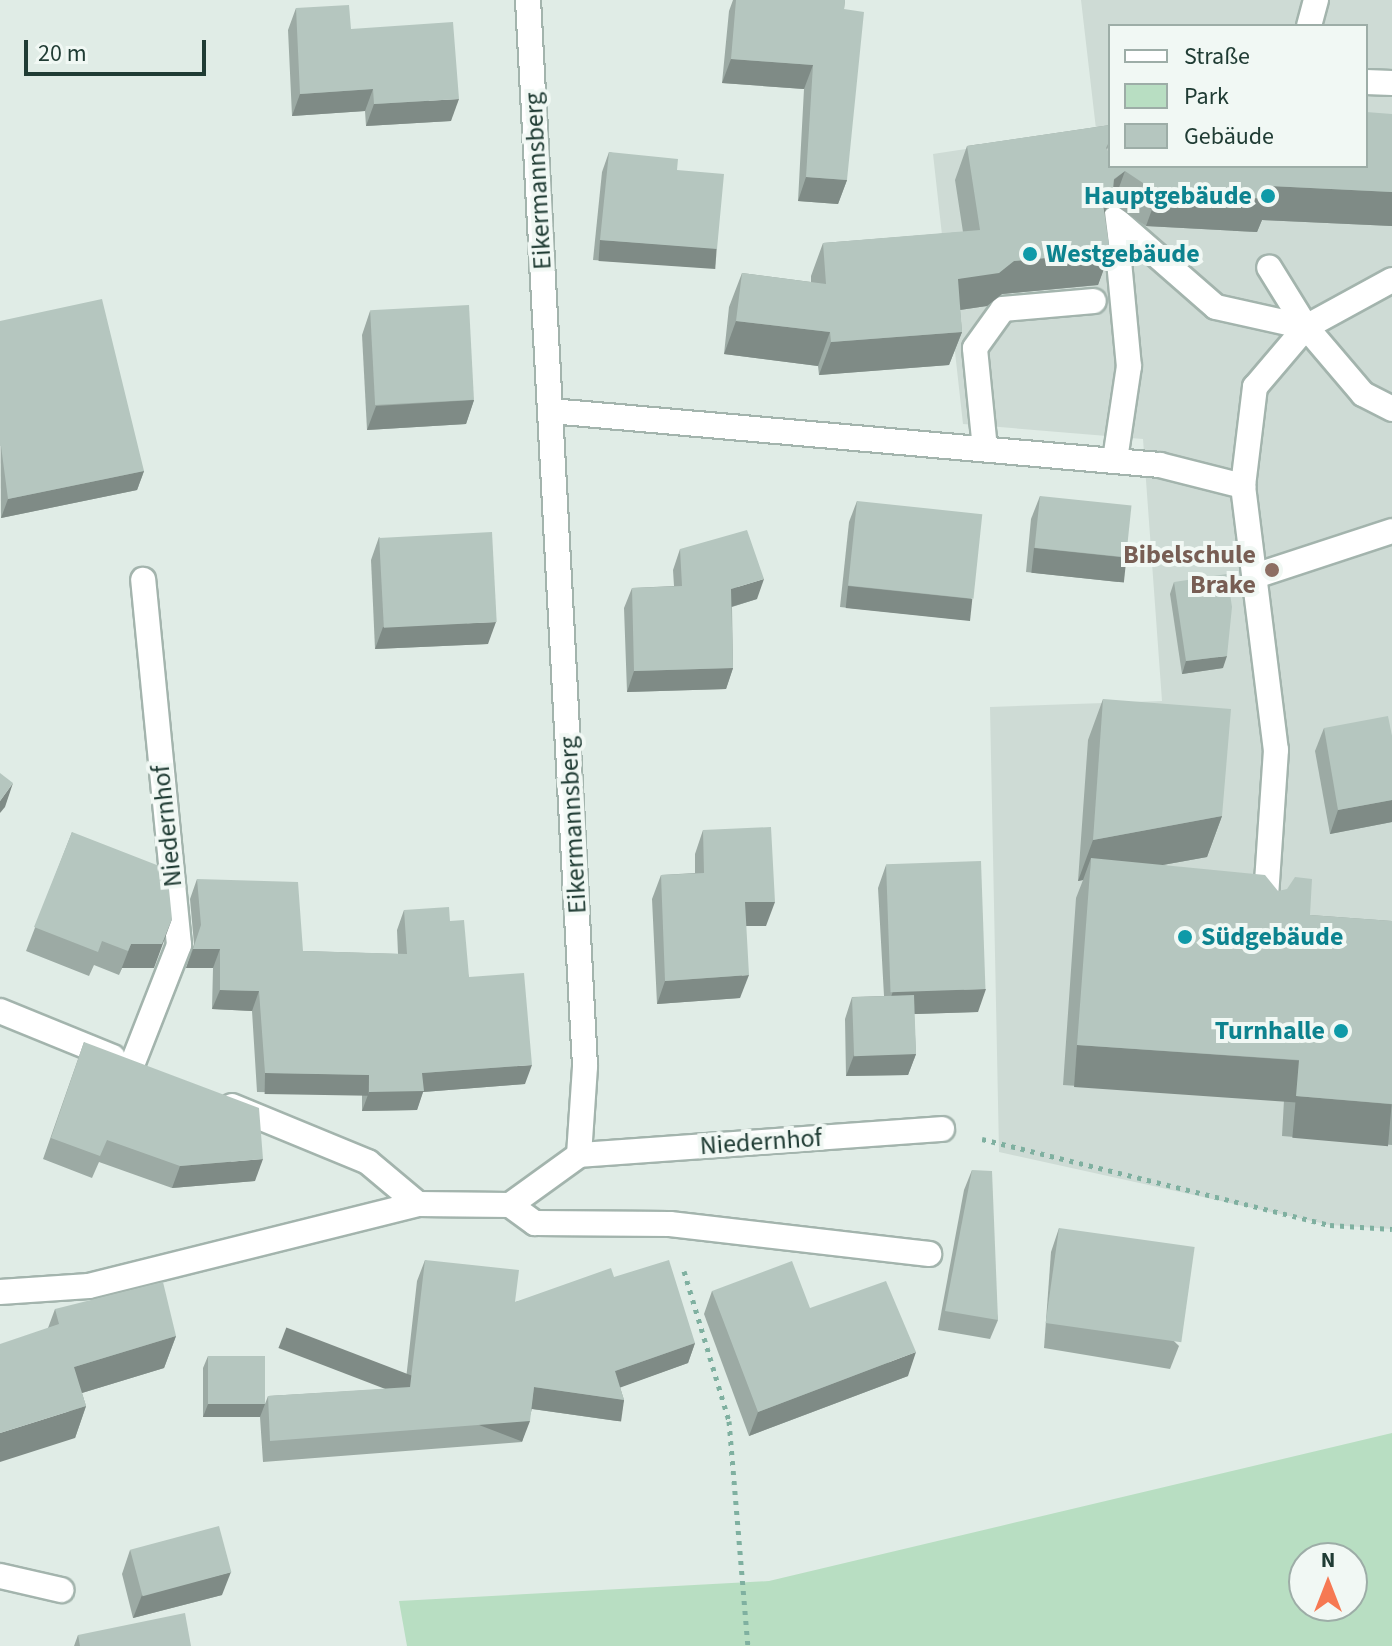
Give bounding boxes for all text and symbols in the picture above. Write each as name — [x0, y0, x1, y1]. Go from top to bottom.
scale bar — [28, 24, 210, 74]
legend — [1108, 24, 1368, 168]
text: 20 m — [38, 36, 87, 71]
text: Straße — [1184, 39, 1250, 74]
text: Park — [1184, 79, 1229, 114]
street label: Eikermannsberg — [518, 92, 558, 270]
text: Gebäude — [1184, 119, 1274, 154]
place label: Hauptgebäude — [1084, 180, 1252, 212]
marker: Hauptgebäude — [1259, 187, 1277, 205]
place label: Westgebäude — [1046, 238, 1200, 270]
marker: Westgebäude — [1021, 245, 1039, 263]
place label: Bibelschule Brake — [1123, 539, 1256, 600]
marker: Bibelschule Brake — [1263, 561, 1281, 579]
street label: Eikermannsberg — [553, 736, 593, 914]
street label: Niedernhof — [145, 763, 189, 889]
place label: Südgebäude — [1201, 921, 1343, 953]
marker: Südgebäude — [1176, 928, 1194, 946]
place label: Turnhalle — [1215, 1015, 1325, 1047]
marker: Turnhalle — [1332, 1022, 1350, 1040]
street label: Niedernhof — [699, 1122, 823, 1162]
north arrow — [1288, 1542, 1368, 1622]
text: N — [1321, 1544, 1335, 1576]

